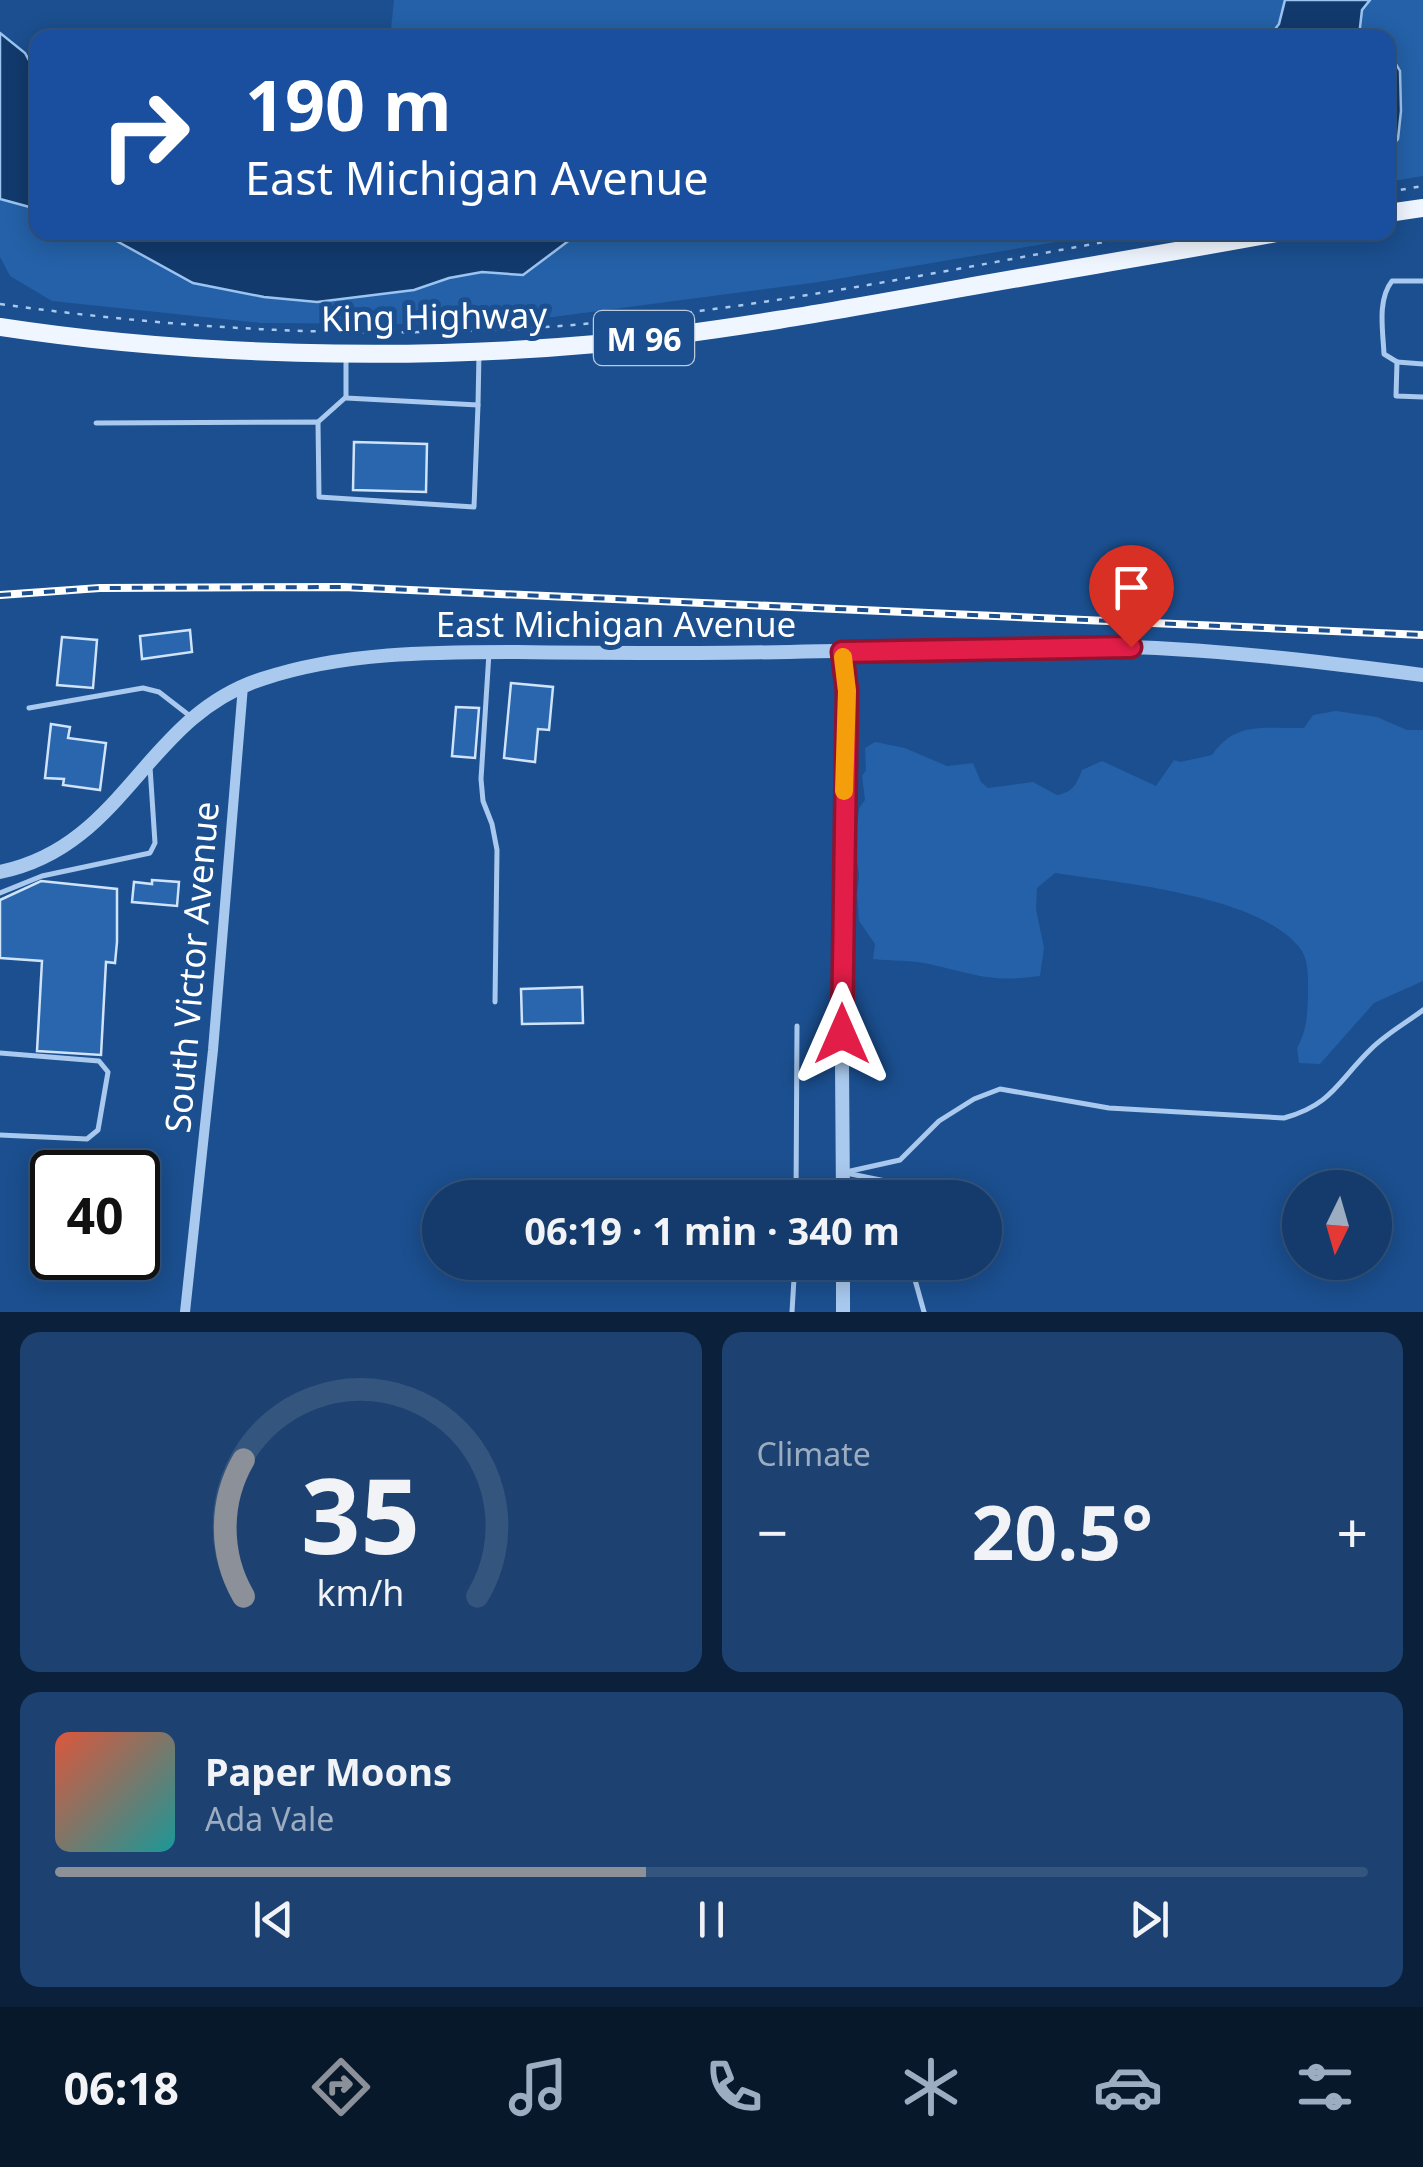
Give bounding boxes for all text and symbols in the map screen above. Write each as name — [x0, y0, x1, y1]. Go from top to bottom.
text: 190 m — [245, 56, 452, 152]
icon: right — [80, 70, 210, 200]
text: East Michigan Avenue — [245, 147, 709, 208]
street label: King Highway — [321, 291, 548, 341]
road number: M 96 — [594, 311, 694, 365]
pin — [1089, 545, 1174, 648]
icon: arrive — [1104, 560, 1159, 615]
street label: East Michigan Avenue — [436, 600, 796, 647]
street label: South Victor Avenue — [153, 799, 229, 1135]
position arrow — [790, 982, 894, 1086]
speed limit sign: 40 — [30, 1150, 160, 1280]
north arrow — [1282, 1170, 1392, 1280]
map controls — [1282, 1170, 1392, 1280]
text: 06:19 · 1 min · 340 m — [524, 1204, 900, 1256]
text: Climate — [757, 1432, 871, 1475]
text: 35 — [301, 1443, 420, 1584]
text: 20.5° — [971, 1480, 1153, 1582]
text: − — [757, 1494, 788, 1569]
text: + — [1337, 1494, 1368, 1569]
text: km/h — [317, 1568, 405, 1616]
text: Paper Moons — [205, 1745, 452, 1797]
text: Ada Vale — [205, 1797, 334, 1840]
icon: previous — [246, 1892, 301, 1947]
icon: pause — [684, 1892, 739, 1947]
icon: next — [1122, 1892, 1177, 1947]
icon: directions — [306, 2052, 376, 2122]
icon: music — [503, 2052, 573, 2122]
icon: phone — [699, 2052, 769, 2122]
icon: climate — [896, 2052, 966, 2122]
icon: car — [1093, 2052, 1163, 2122]
icon: filters — [1290, 2052, 1360, 2122]
text: 06:18 — [63, 2057, 179, 2118]

